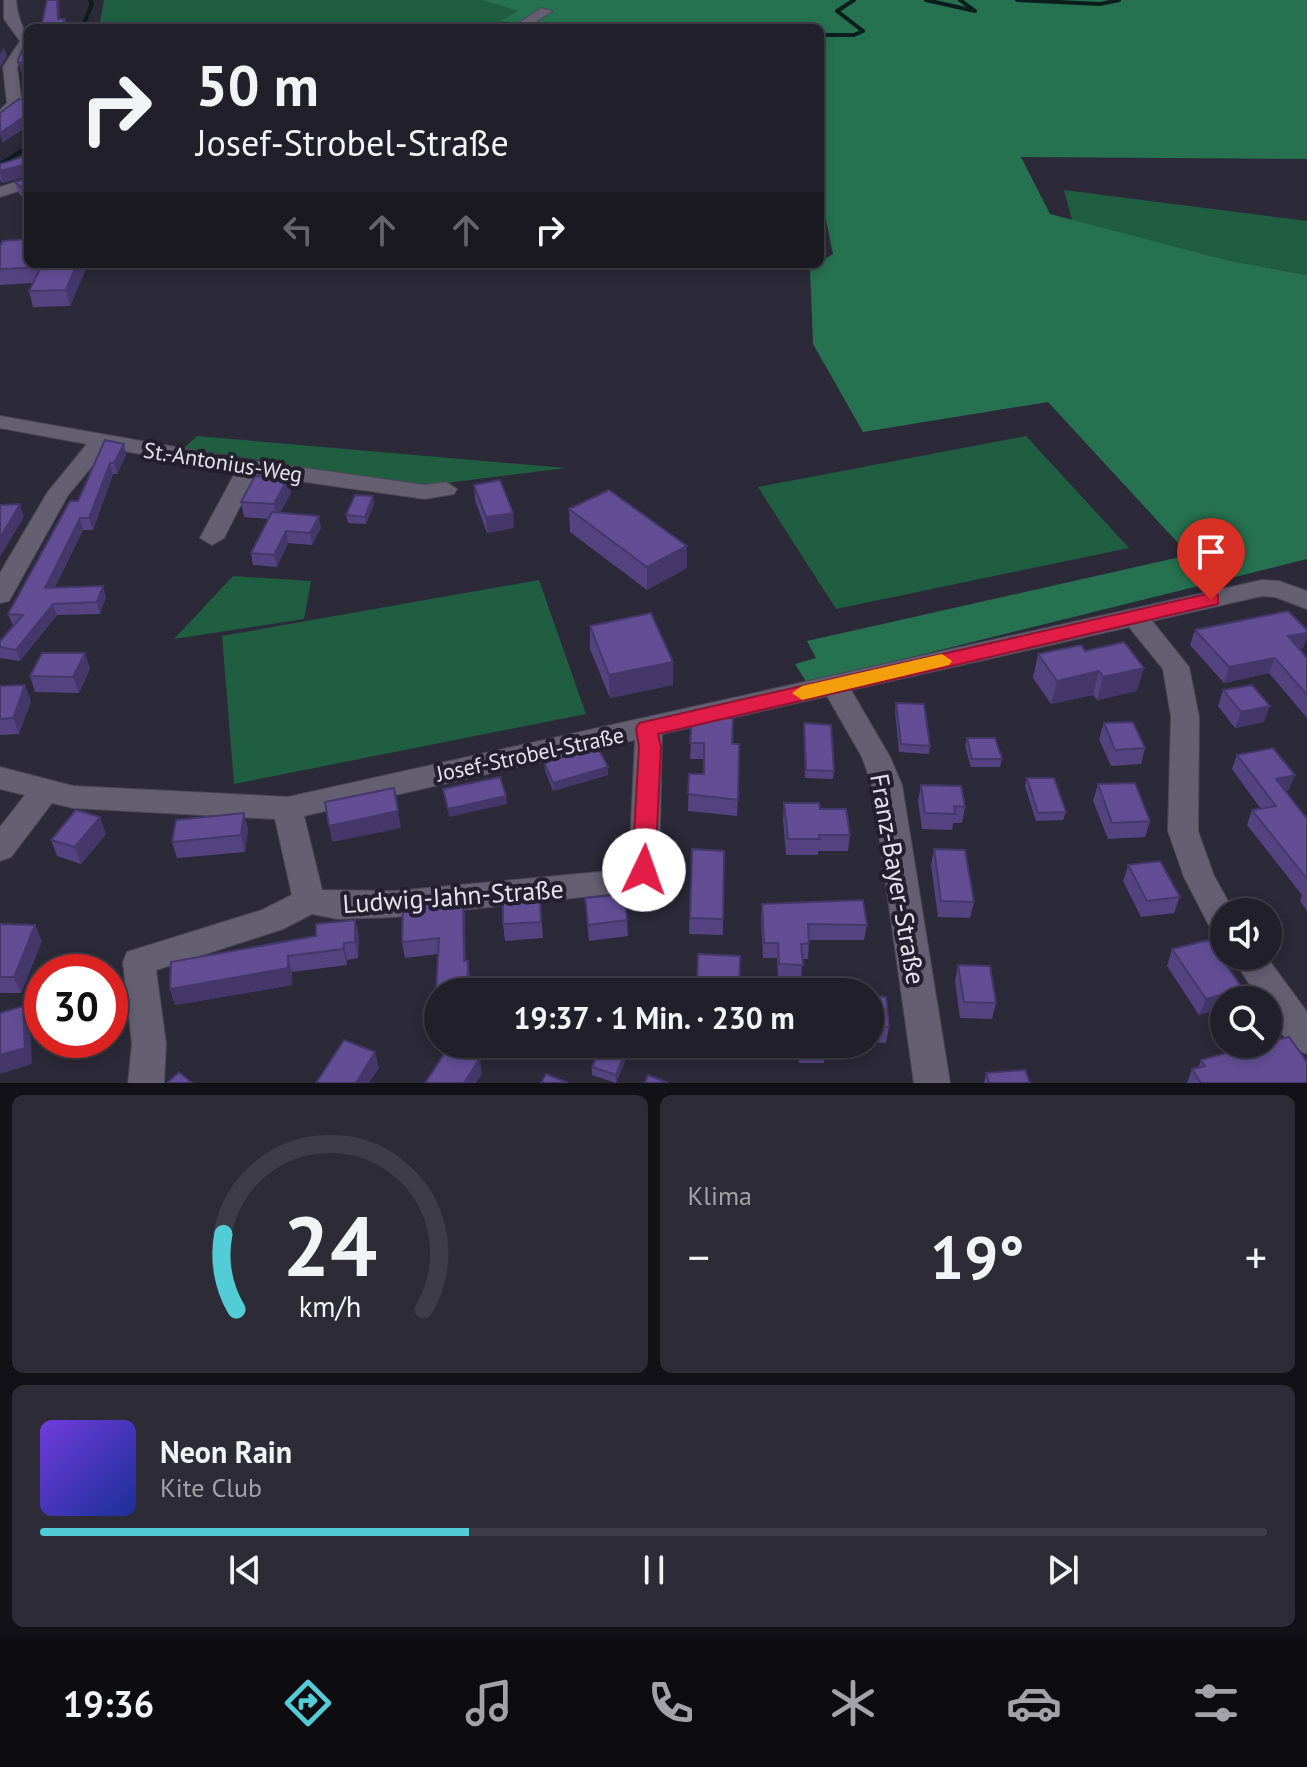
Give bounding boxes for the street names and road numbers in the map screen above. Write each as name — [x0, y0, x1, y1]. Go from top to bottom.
street label: St.-Antonius-Weg — [142, 436, 304, 488]
street label: Josef-Strobel-Straße — [433, 720, 626, 788]
street label: Franz-Bayer-Straße — [863, 771, 933, 987]
street label: Ludwig-Jahn-Straße — [341, 872, 565, 920]

